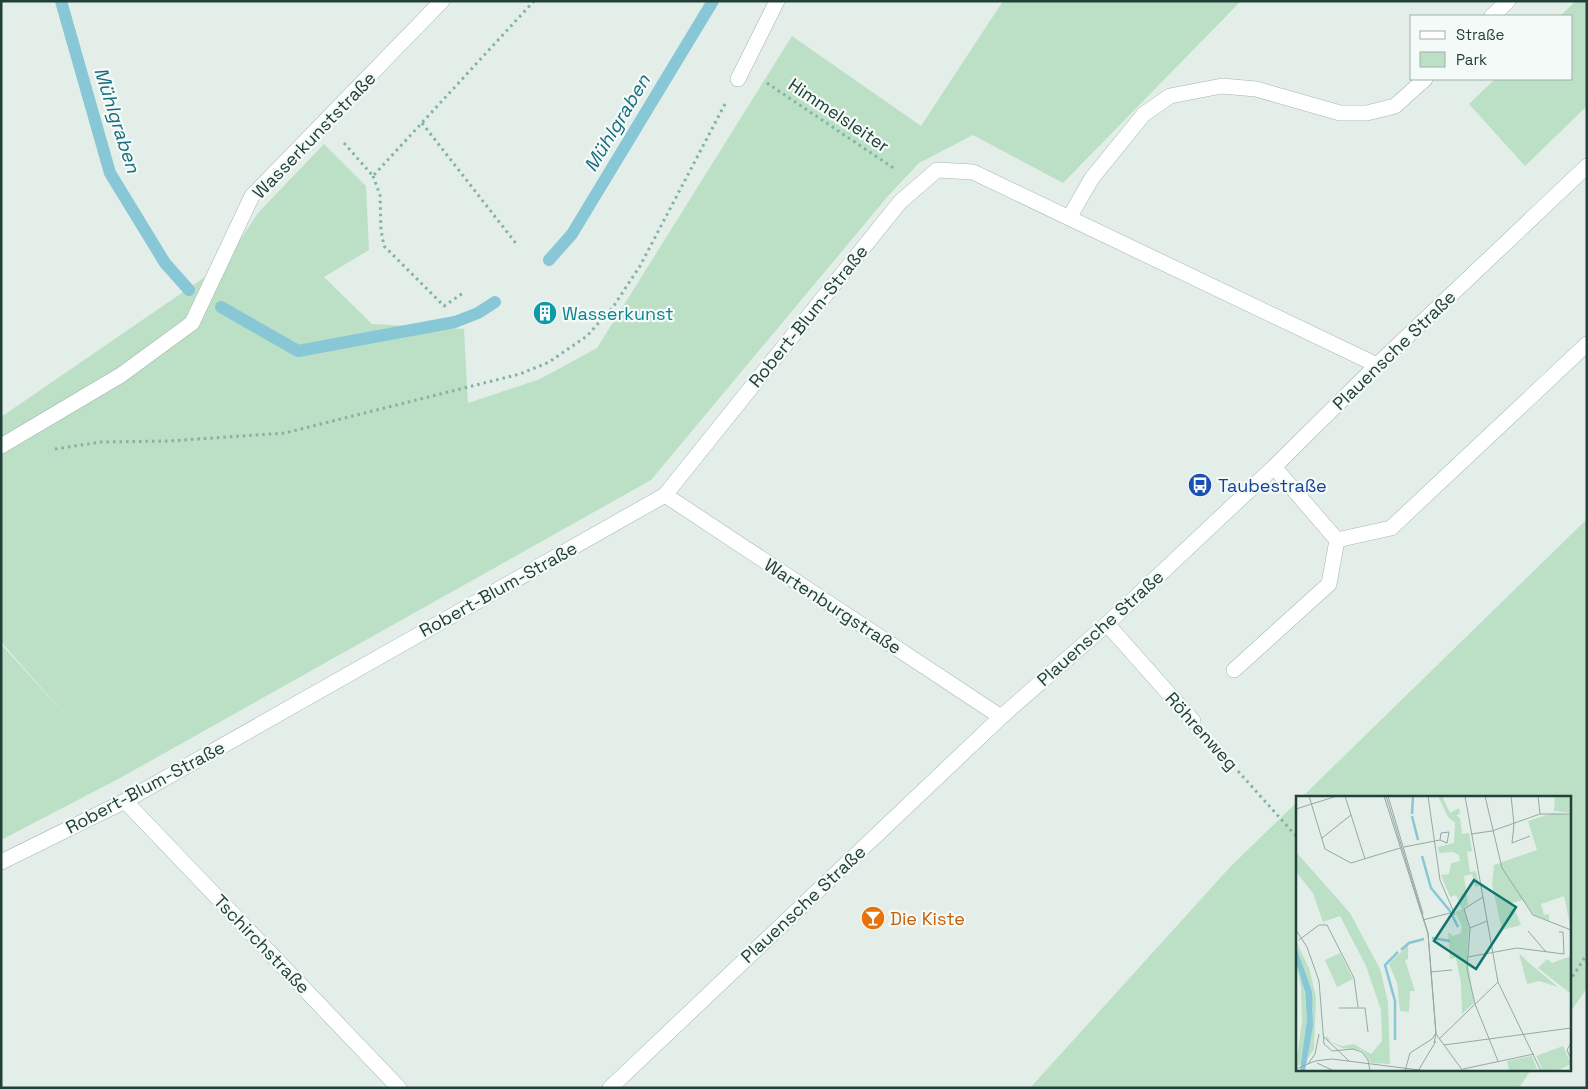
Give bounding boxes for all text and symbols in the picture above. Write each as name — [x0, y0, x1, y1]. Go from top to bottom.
legend — [1410, 15, 1573, 80]
text: Straße — [1456, 25, 1505, 44]
text: Park — [1456, 50, 1487, 69]
water label: Mühlgraben — [88, 64, 146, 176]
street label: Wasserkunststraße — [247, 67, 381, 203]
water label: Mühlgraben — [578, 69, 656, 176]
street label: Himmelsleiter — [784, 73, 894, 157]
street label: Robert-Blum-Straße — [743, 240, 873, 392]
street label: Plauensche Straße — [1327, 285, 1461, 415]
building icon: Wasserkunst — [532, 300, 558, 326]
place label: Wasserkunst — [562, 302, 674, 325]
bus stop icon: Taubestraße — [1187, 472, 1213, 498]
place label: Taubestraße — [1218, 474, 1327, 497]
street label: Robert-Blum-Straße — [415, 536, 581, 642]
street label: Wartenburgstraße — [760, 553, 906, 659]
street label: Plauensche Straße — [1032, 565, 1168, 691]
street label: Röhrenweg — [1161, 687, 1243, 775]
street label: Robert-Blum-Straße — [62, 735, 228, 839]
inset map — [1296, 796, 1570, 1072]
street label: Plauensche Straße — [736, 840, 870, 968]
street label: Tschirchstraße — [209, 889, 315, 999]
bar icon: Die Kiste — [860, 905, 886, 931]
place label: Die Kiste — [890, 907, 965, 930]

